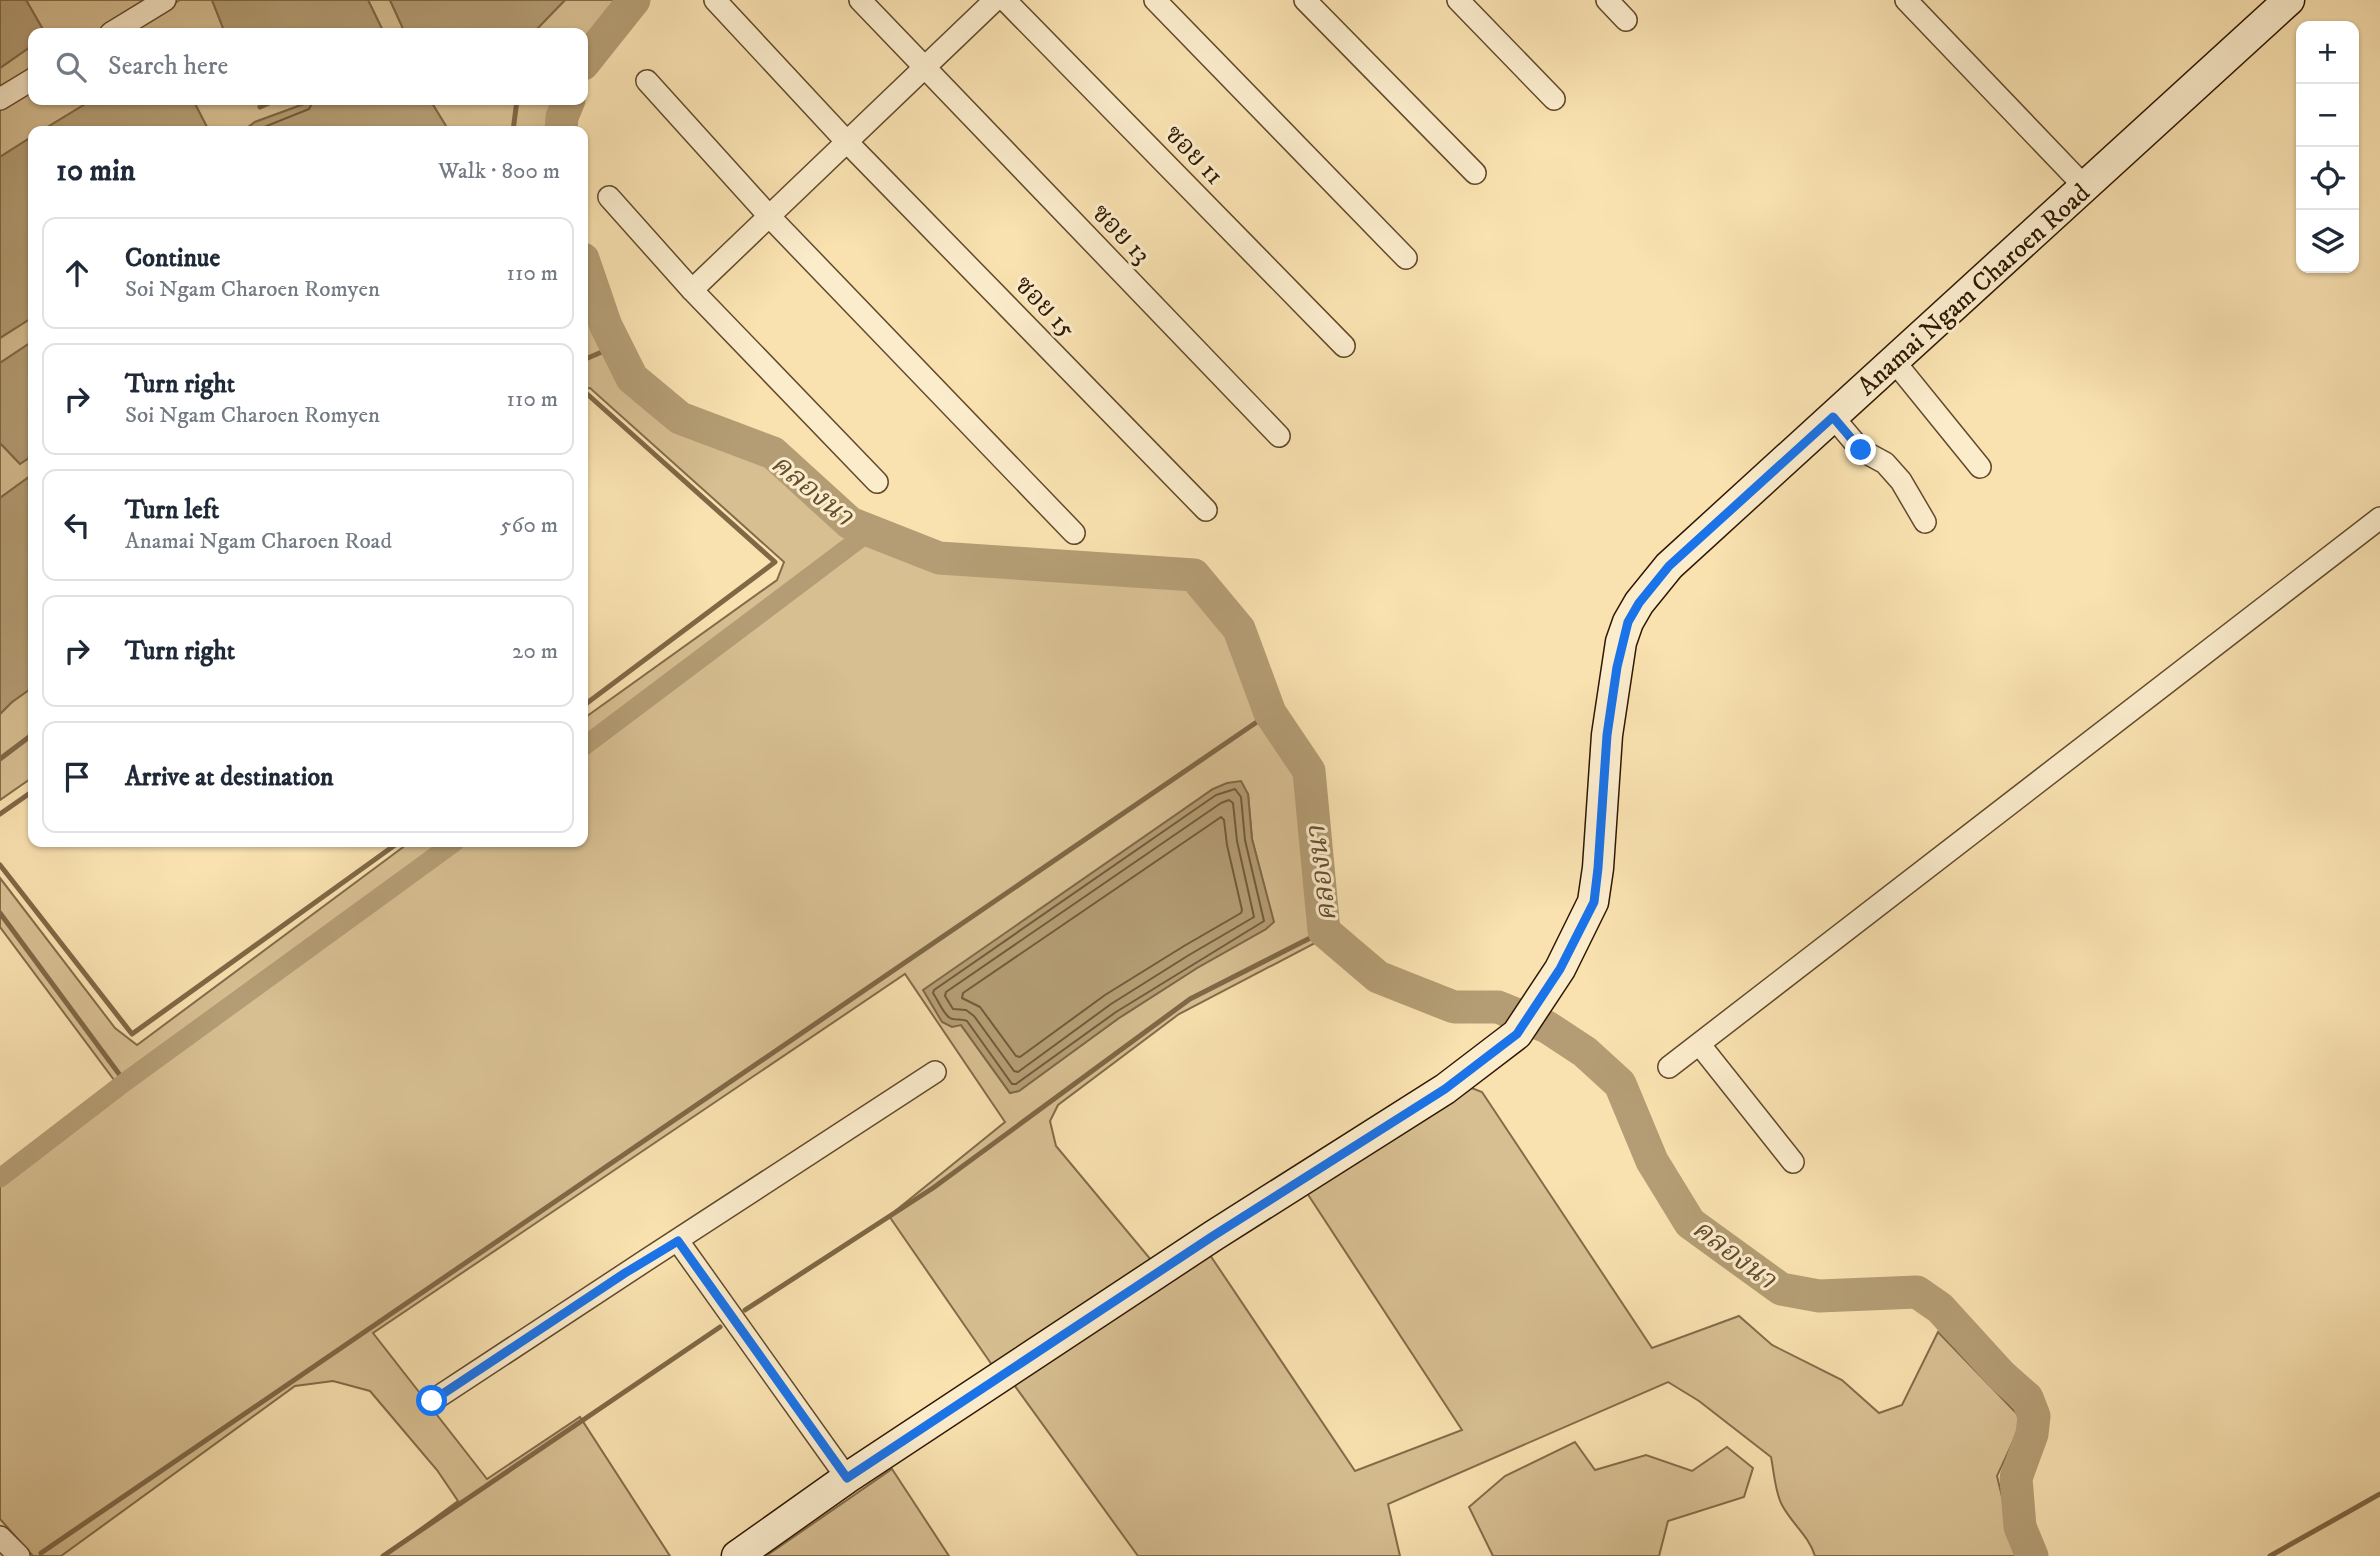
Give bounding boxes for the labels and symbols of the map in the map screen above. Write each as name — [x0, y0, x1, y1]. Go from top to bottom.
street label: ซอย 11 — [1157, 118, 1230, 192]
street label: Anamai Ngam Charoen Road — [1851, 177, 2097, 403]
street label: ซอย 13 — [1084, 197, 1158, 271]
street label: ซอย 15 — [1007, 269, 1083, 345]
route end — [1845, 434, 1876, 465]
water label: คลองนา — [764, 446, 861, 535]
water label: คลองนา — [1298, 823, 1345, 924]
water label: คลองนา — [1685, 1211, 1784, 1298]
route start — [416, 1385, 447, 1416]

